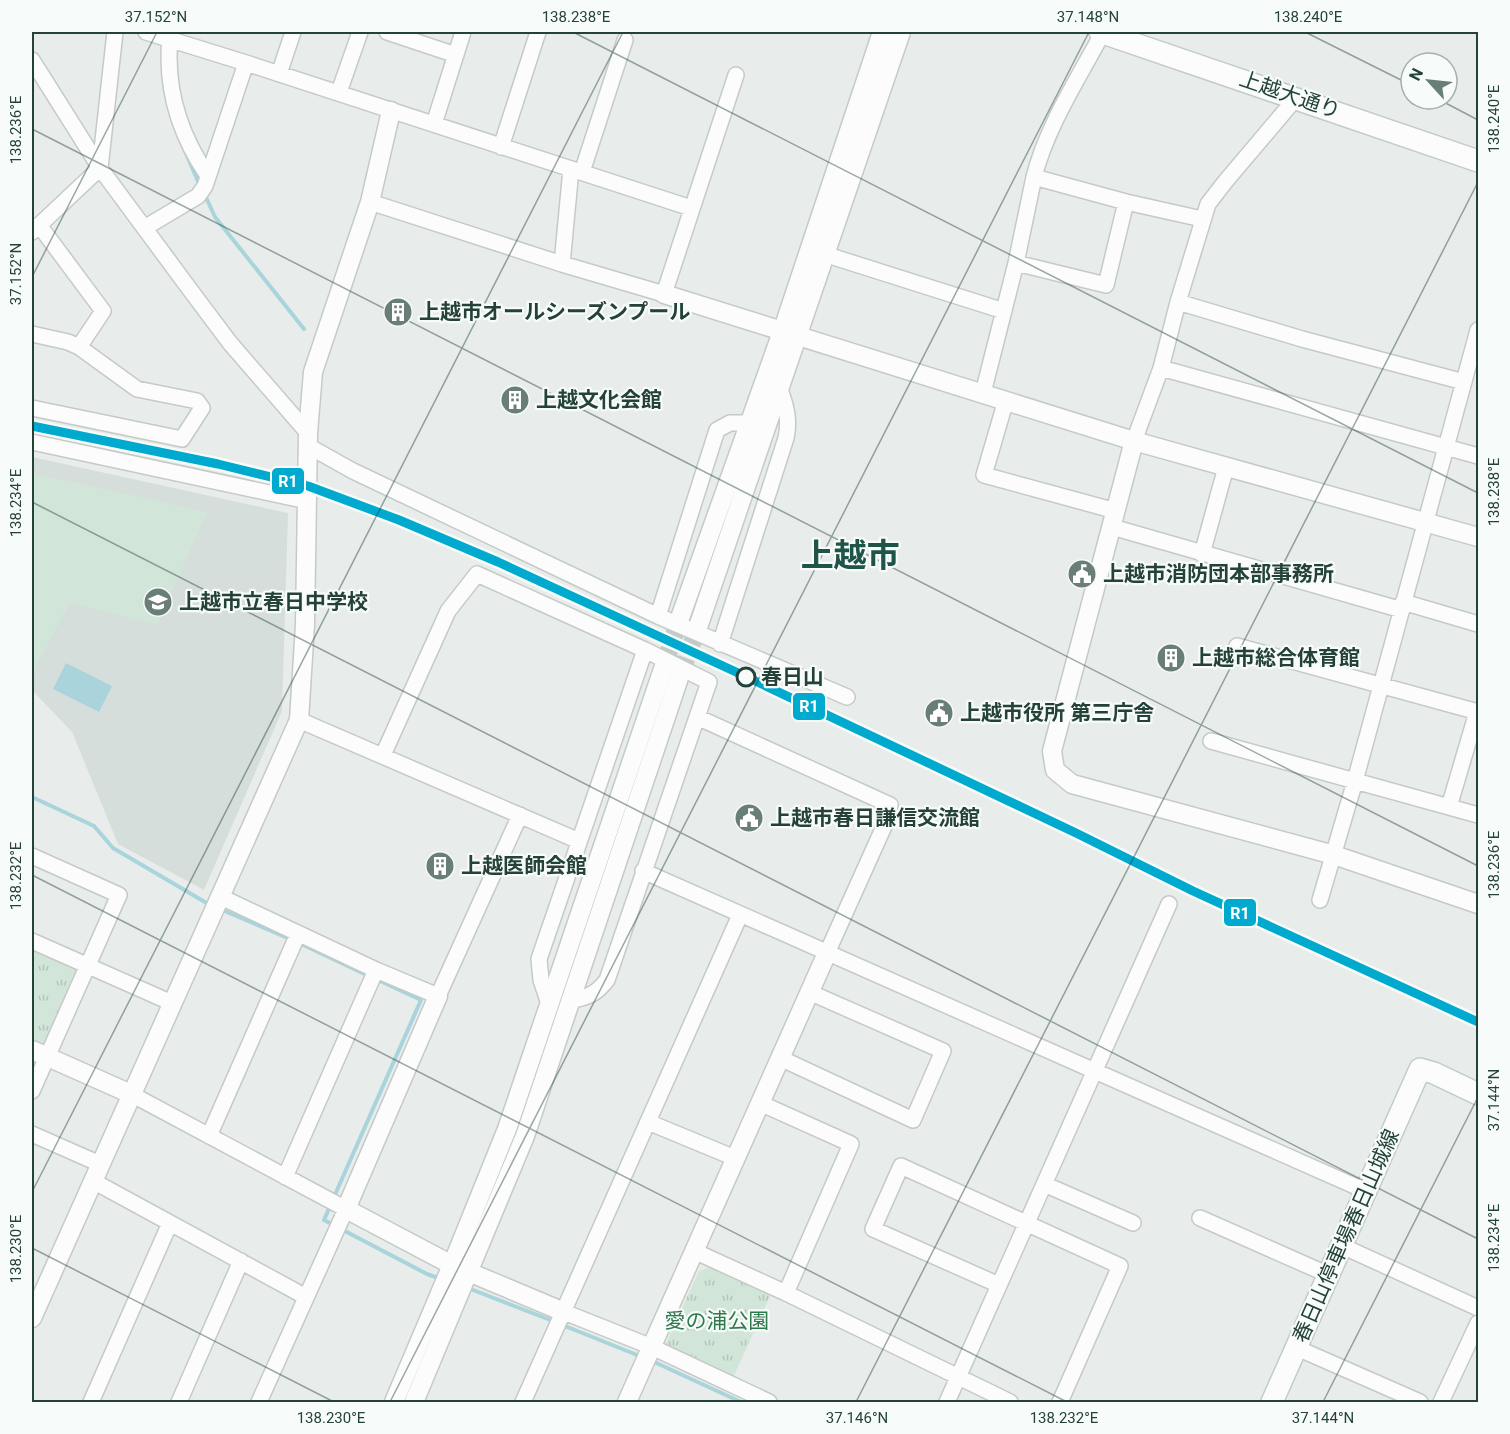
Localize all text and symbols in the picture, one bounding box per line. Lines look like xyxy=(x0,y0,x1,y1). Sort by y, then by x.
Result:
text: 37.152°N xyxy=(125,8,187,26)
text: 138.238°E xyxy=(542,8,611,26)
text: 37.148°N xyxy=(1057,8,1119,26)
text: 138.240°E xyxy=(1274,8,1343,26)
north arrow xyxy=(1399,51,1459,111)
text: N xyxy=(1405,65,1427,84)
street label: 上越大通り xyxy=(1236,67,1344,123)
text: 138.240°E xyxy=(1485,84,1503,153)
text: 138.236°E xyxy=(7,95,25,164)
text: 37.152°N xyxy=(7,243,25,305)
building icon: 上越市オールシーズンプール xyxy=(382,296,414,328)
place label: 上越市オールシーズンプール xyxy=(419,300,690,324)
building icon: 上越文化会館 xyxy=(499,384,531,416)
place label: 上越文化会館 xyxy=(536,388,662,412)
text: 138.238°E xyxy=(1485,457,1503,526)
line badge: R1 xyxy=(271,467,305,495)
text: 138.234°E xyxy=(7,468,25,537)
text: R1 xyxy=(278,472,298,491)
district label: 上越市 xyxy=(801,536,900,575)
public building icon: 上越市消防団本部事務所 xyxy=(1066,558,1098,590)
place label: 上越市消防団本部事務所 xyxy=(1103,562,1334,586)
school or university icon: 上越市立春日中学校 xyxy=(142,586,174,618)
place label: 上越市立春日中学校 xyxy=(179,590,368,614)
building icon: 上越市総合体育館 xyxy=(1155,642,1187,674)
place label: 上越市総合体育館 xyxy=(1192,646,1360,670)
place label: 春日山 xyxy=(761,665,824,689)
marker: 春日山 xyxy=(736,667,756,687)
line badge: R1 xyxy=(792,692,826,721)
text: R1 xyxy=(799,697,819,716)
public building icon: 上越市役所 第三庁舎 xyxy=(923,697,955,729)
place label: 上越市役所 第三庁舎 xyxy=(960,701,1154,725)
public building icon: 上越市春日謙信交流館 xyxy=(733,802,765,834)
place label: 上越市春日謙信交流館 xyxy=(770,806,980,830)
text: 138.236°E xyxy=(1485,830,1503,899)
text: 138.232°E xyxy=(7,841,25,910)
building icon: 上越医師会館 xyxy=(424,850,456,882)
place label: 上越医師会館 xyxy=(461,854,587,878)
line badge: R1 xyxy=(1223,898,1257,927)
text: R1 xyxy=(1230,904,1250,923)
text: 37.144°N xyxy=(1485,1069,1503,1131)
street label: 春日山停車場春日山城線 xyxy=(1288,1126,1404,1346)
text: 138.234°E xyxy=(1485,1203,1503,1272)
text: 138.230°E xyxy=(7,1214,25,1283)
park label: 愛の浦公園 xyxy=(665,1309,770,1333)
text: 138.230°E xyxy=(297,1409,366,1427)
text: 37.146°N xyxy=(826,1409,888,1427)
text: 138.232°E xyxy=(1030,1409,1099,1427)
text: 37.144°N xyxy=(1292,1409,1354,1427)

